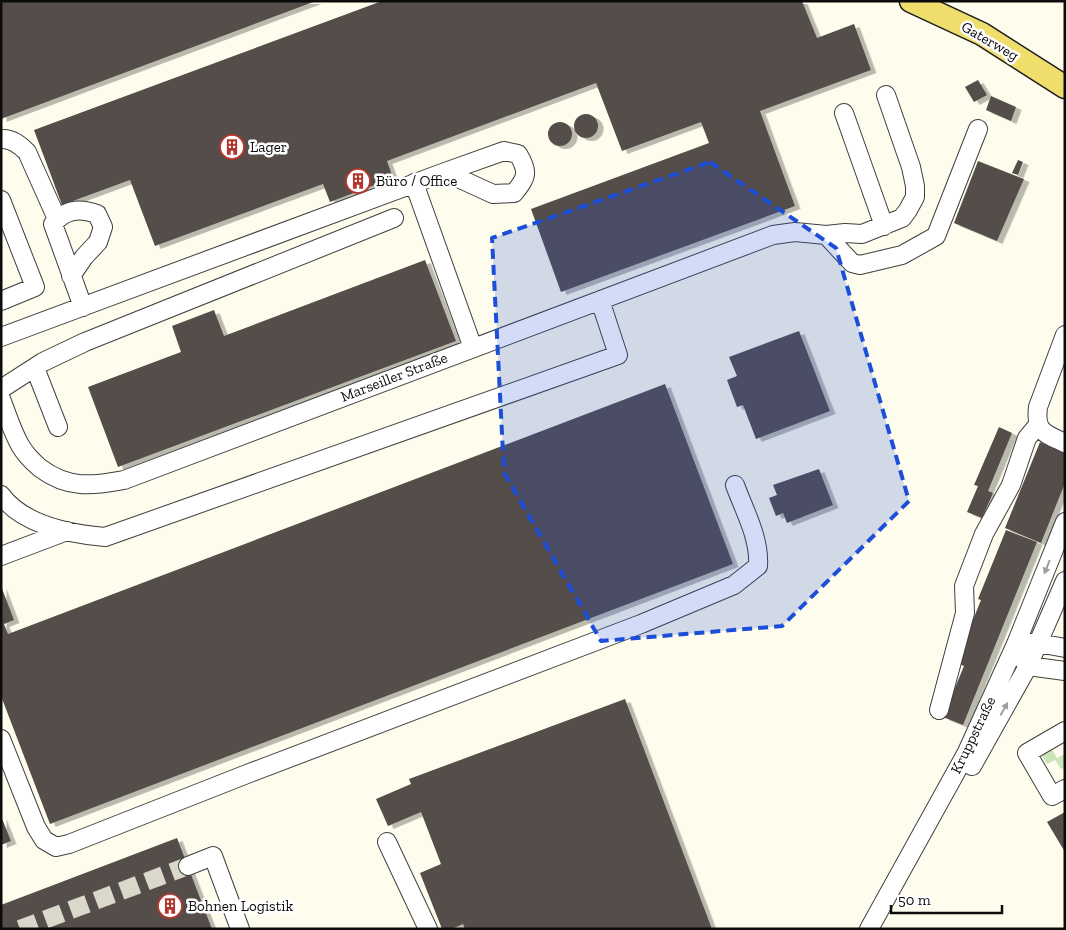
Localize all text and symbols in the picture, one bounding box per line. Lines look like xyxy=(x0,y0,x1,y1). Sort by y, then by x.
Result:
street label: Gaterweg xyxy=(958,17,1022,65)
building icon: Lager xyxy=(219,134,245,160)
place label: Lager xyxy=(250,138,287,156)
building icon: Büro / Office xyxy=(345,168,371,194)
place label: Büro / Office xyxy=(376,172,457,190)
street label: Marseiller Straße xyxy=(338,348,450,406)
one-way arrow xyxy=(1042,560,1050,574)
street label: Kruppstraße xyxy=(947,694,999,776)
one-way arrow xyxy=(999,702,1008,715)
scale bar xyxy=(891,882,1002,914)
text: 50 m xyxy=(898,891,931,909)
building icon: Bohnen Logistik xyxy=(157,893,183,919)
place label: Bohnen Logistik xyxy=(188,897,293,915)

